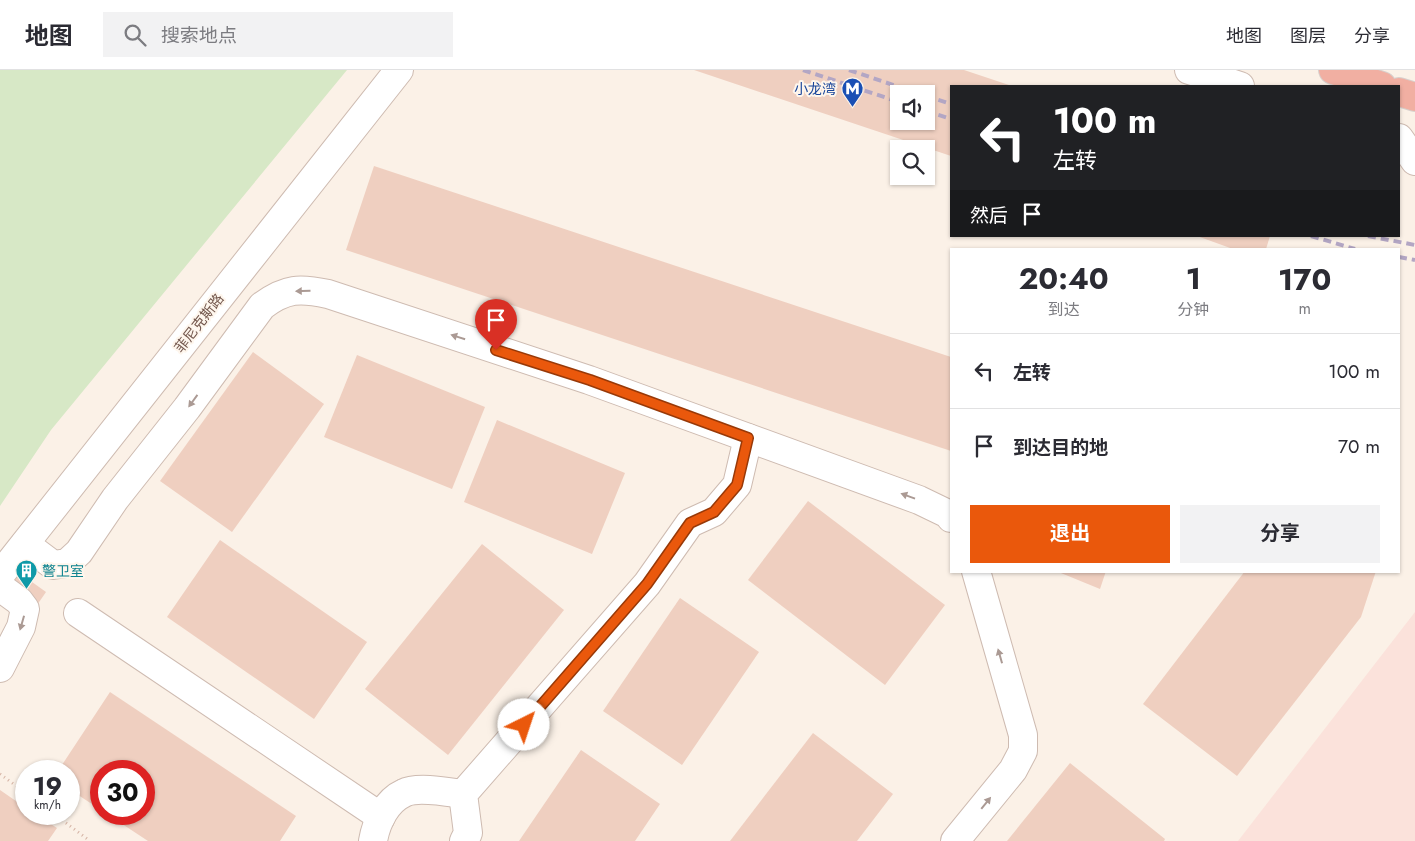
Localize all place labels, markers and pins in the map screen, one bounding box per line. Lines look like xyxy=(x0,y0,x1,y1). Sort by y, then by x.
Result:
metro station icon: 小龙湾 xyxy=(840,77,864,108)
place label: 小龙湾 xyxy=(794,79,836,99)
pin xyxy=(475,299,517,350)
building icon: 警卫室 xyxy=(14,559,38,590)
place label: 警卫室 xyxy=(42,561,84,581)

